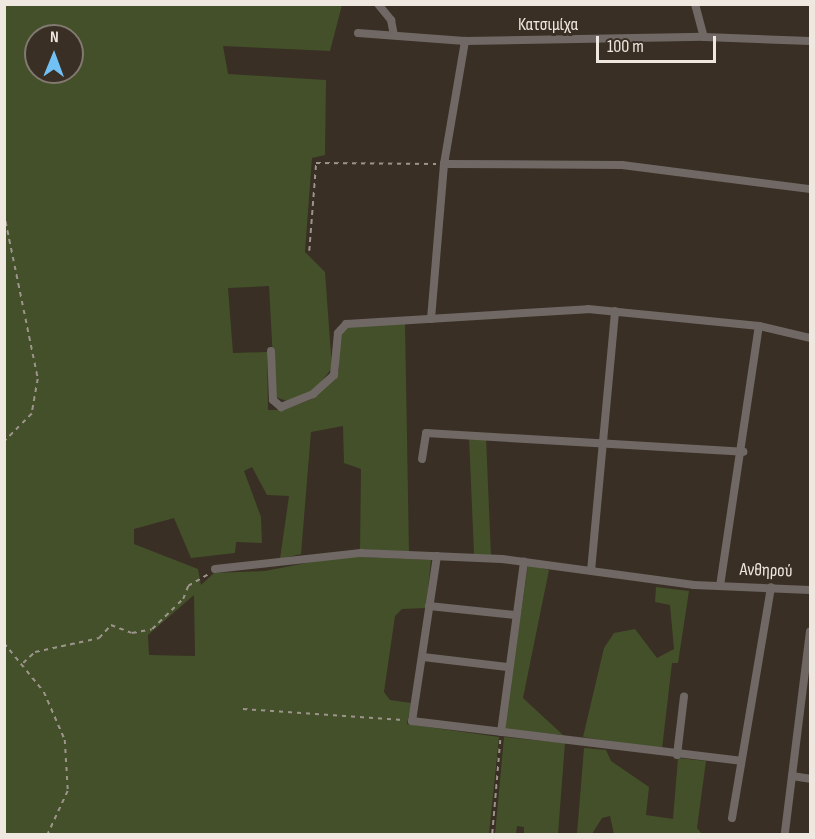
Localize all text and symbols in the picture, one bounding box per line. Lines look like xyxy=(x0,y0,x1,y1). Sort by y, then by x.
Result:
street label: Κατσιμίχα xyxy=(518,14,578,36)
north arrow xyxy=(24,24,84,84)
scale bar xyxy=(599,24,719,62)
text: N xyxy=(50,28,59,47)
text: 100 m xyxy=(607,36,644,57)
street label: Ανθηρού xyxy=(739,559,793,583)

